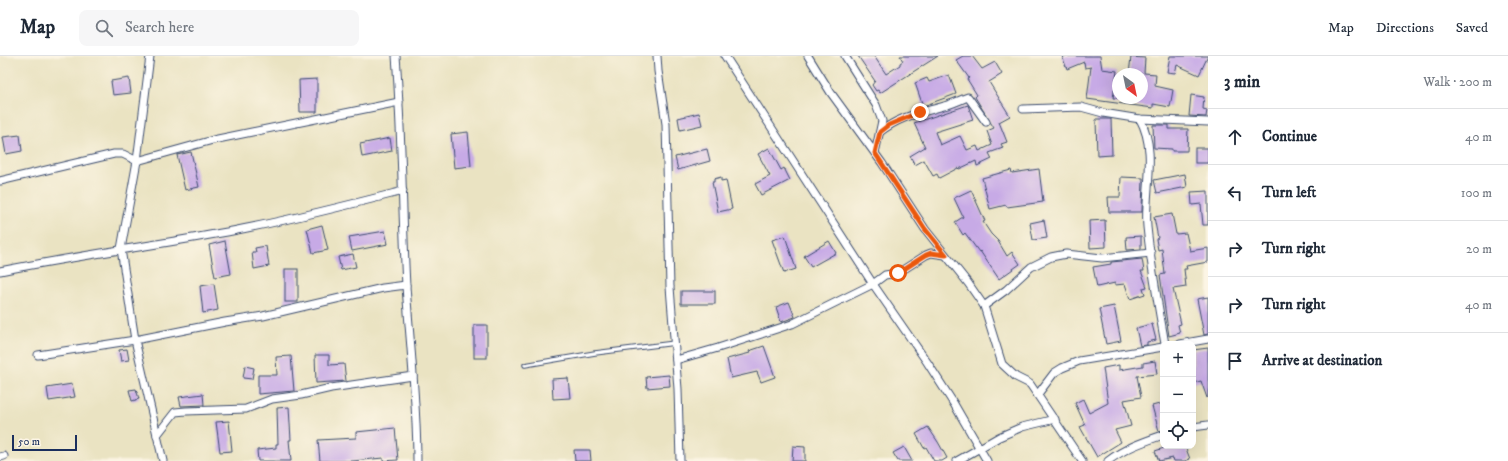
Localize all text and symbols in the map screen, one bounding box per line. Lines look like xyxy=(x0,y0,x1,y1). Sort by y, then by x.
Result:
search box xyxy=(79,10,359,46)
text: Map xyxy=(20,16,55,39)
icon: search xyxy=(93,17,115,39)
text: Search here xyxy=(125,18,194,37)
text: Map xyxy=(1328,19,1354,37)
text: Directions xyxy=(1376,19,1434,37)
text: Saved xyxy=(1456,19,1488,37)
north arrow xyxy=(1112,68,1148,104)
text: 3 min xyxy=(1224,71,1260,93)
text: Walk · 200 m xyxy=(1423,74,1492,90)
route end xyxy=(911,103,929,121)
icon: ahead xyxy=(1224,126,1246,148)
text: Continue xyxy=(1262,127,1317,146)
text: 40 m xyxy=(1465,129,1492,145)
icon: left xyxy=(1224,182,1246,204)
text: Turn left xyxy=(1262,183,1316,202)
text: 100 m xyxy=(1461,185,1492,201)
icon: right xyxy=(1224,238,1246,260)
text: Turn right xyxy=(1262,239,1325,258)
text: 20 m xyxy=(1466,241,1492,257)
route start xyxy=(889,264,907,282)
icon: right xyxy=(1224,294,1246,316)
text: Turn right xyxy=(1262,295,1325,314)
text: 40 m xyxy=(1465,297,1492,313)
map controls xyxy=(1160,341,1196,449)
button: + xyxy=(1160,341,1196,377)
icon: arrive xyxy=(1224,350,1246,372)
text: Arrive at destination xyxy=(1262,351,1382,370)
button: − xyxy=(1160,377,1196,413)
button: locate xyxy=(1160,413,1196,449)
scale bar xyxy=(12,433,77,452)
text: 50 m xyxy=(18,435,40,449)

